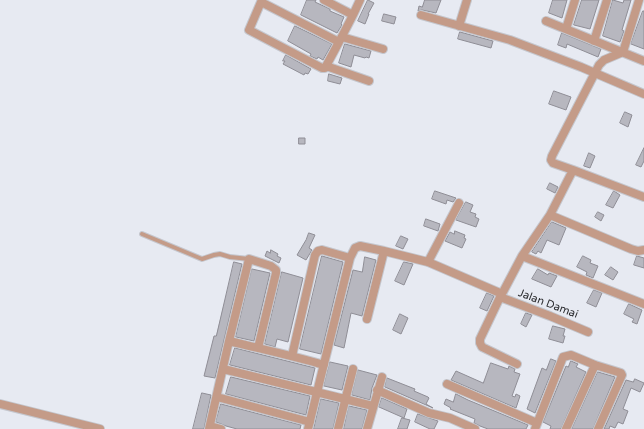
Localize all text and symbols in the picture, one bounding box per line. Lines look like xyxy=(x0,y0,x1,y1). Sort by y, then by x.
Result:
street label: Jalan Damai xyxy=(516,287,580,321)

